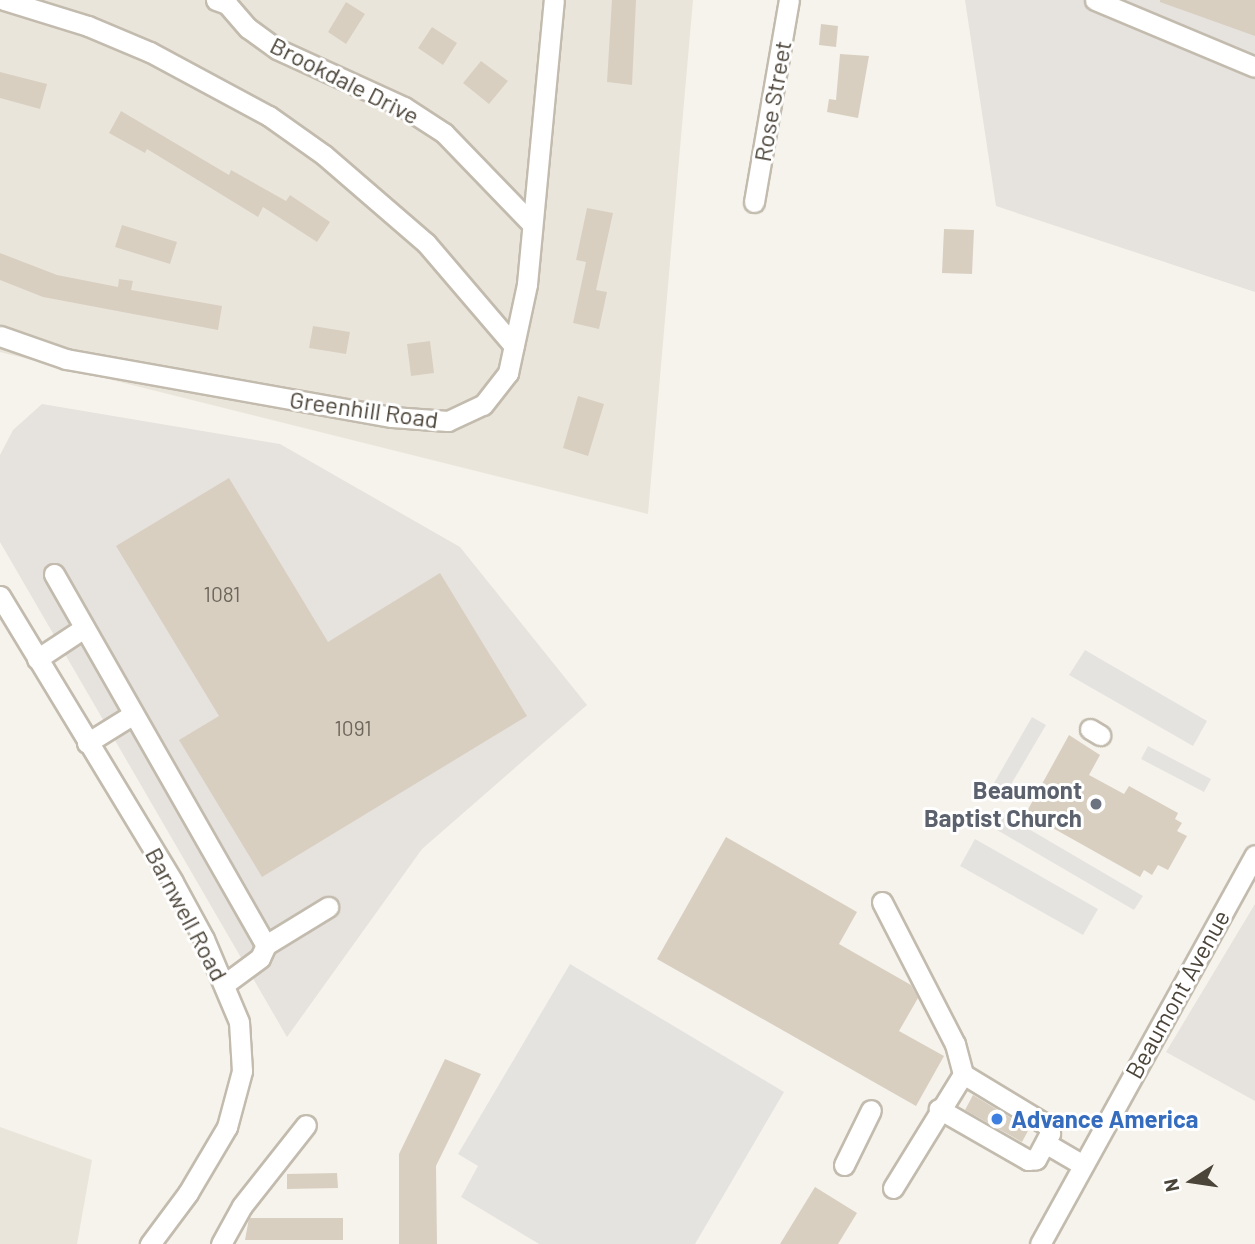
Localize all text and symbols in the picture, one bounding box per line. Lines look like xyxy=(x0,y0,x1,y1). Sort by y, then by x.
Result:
street label: Brookdale Drive xyxy=(266,30,424,130)
street label: Rose Street xyxy=(747,38,797,164)
street label: Greenhill Road xyxy=(288,384,440,434)
house number: 1081 xyxy=(204,581,240,607)
house number: 1091 xyxy=(334,715,372,741)
place label: Beaumont Baptist Church xyxy=(924,776,1082,832)
marker: Beaumont Baptist Church xyxy=(1088,796,1104,812)
street label: Barnwell Road xyxy=(140,842,234,986)
street label: Beaumont Avenue xyxy=(1119,905,1235,1083)
place label: Advance America xyxy=(1011,1105,1199,1133)
marker: Advance America xyxy=(989,1111,1005,1127)
north arrow xyxy=(1157,1146,1227,1216)
text: N xyxy=(1158,1177,1184,1194)

